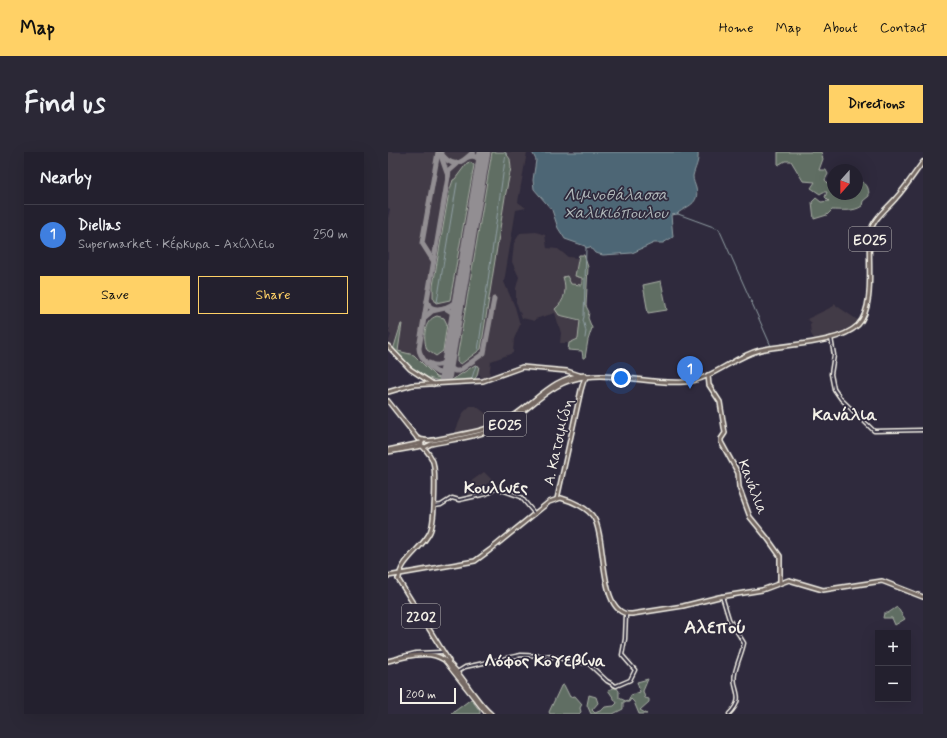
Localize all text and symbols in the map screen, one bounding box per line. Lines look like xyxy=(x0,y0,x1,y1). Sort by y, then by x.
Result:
text: Map xyxy=(20,16,55,41)
text: Home xyxy=(719,19,753,37)
text: Map xyxy=(775,19,801,37)
text: About xyxy=(823,19,858,37)
text: Contact xyxy=(880,19,927,37)
button: Directions xyxy=(829,85,923,123)
text: Find us xyxy=(24,86,105,123)
north arrow xyxy=(827,164,863,200)
text: Nearby xyxy=(40,167,92,189)
water label: Λιμνοθάλασσα Χαλικιόπουλου xyxy=(564,185,669,224)
text: Diellas xyxy=(78,216,121,236)
text: 1 xyxy=(50,226,56,243)
text: 250 m xyxy=(313,226,348,243)
road number: ΕΟ25 xyxy=(849,227,891,251)
text: Supermarket · Κέρκυρα - Αχίλλειο xyxy=(78,236,275,253)
button: Save xyxy=(40,276,190,314)
button: Share xyxy=(198,276,348,314)
pin: 1 xyxy=(677,356,703,389)
your location xyxy=(611,368,631,388)
street label: Α. Κατσιμίδη xyxy=(539,397,579,488)
district label: Κανάλια xyxy=(813,404,878,426)
road number: ΕΟ25 xyxy=(484,412,526,436)
street label: Κανάλια xyxy=(732,457,772,518)
district label: Κουλίνες xyxy=(464,477,528,499)
road number: 2202 xyxy=(402,604,440,628)
district label: Αλεπού xyxy=(684,615,746,640)
map controls xyxy=(875,630,911,702)
button: + xyxy=(875,630,911,666)
district label: Λόφος Κογεβίνα xyxy=(484,650,606,672)
button: − xyxy=(875,666,911,702)
scale bar xyxy=(400,686,456,705)
text: 200 m xyxy=(406,688,436,702)

